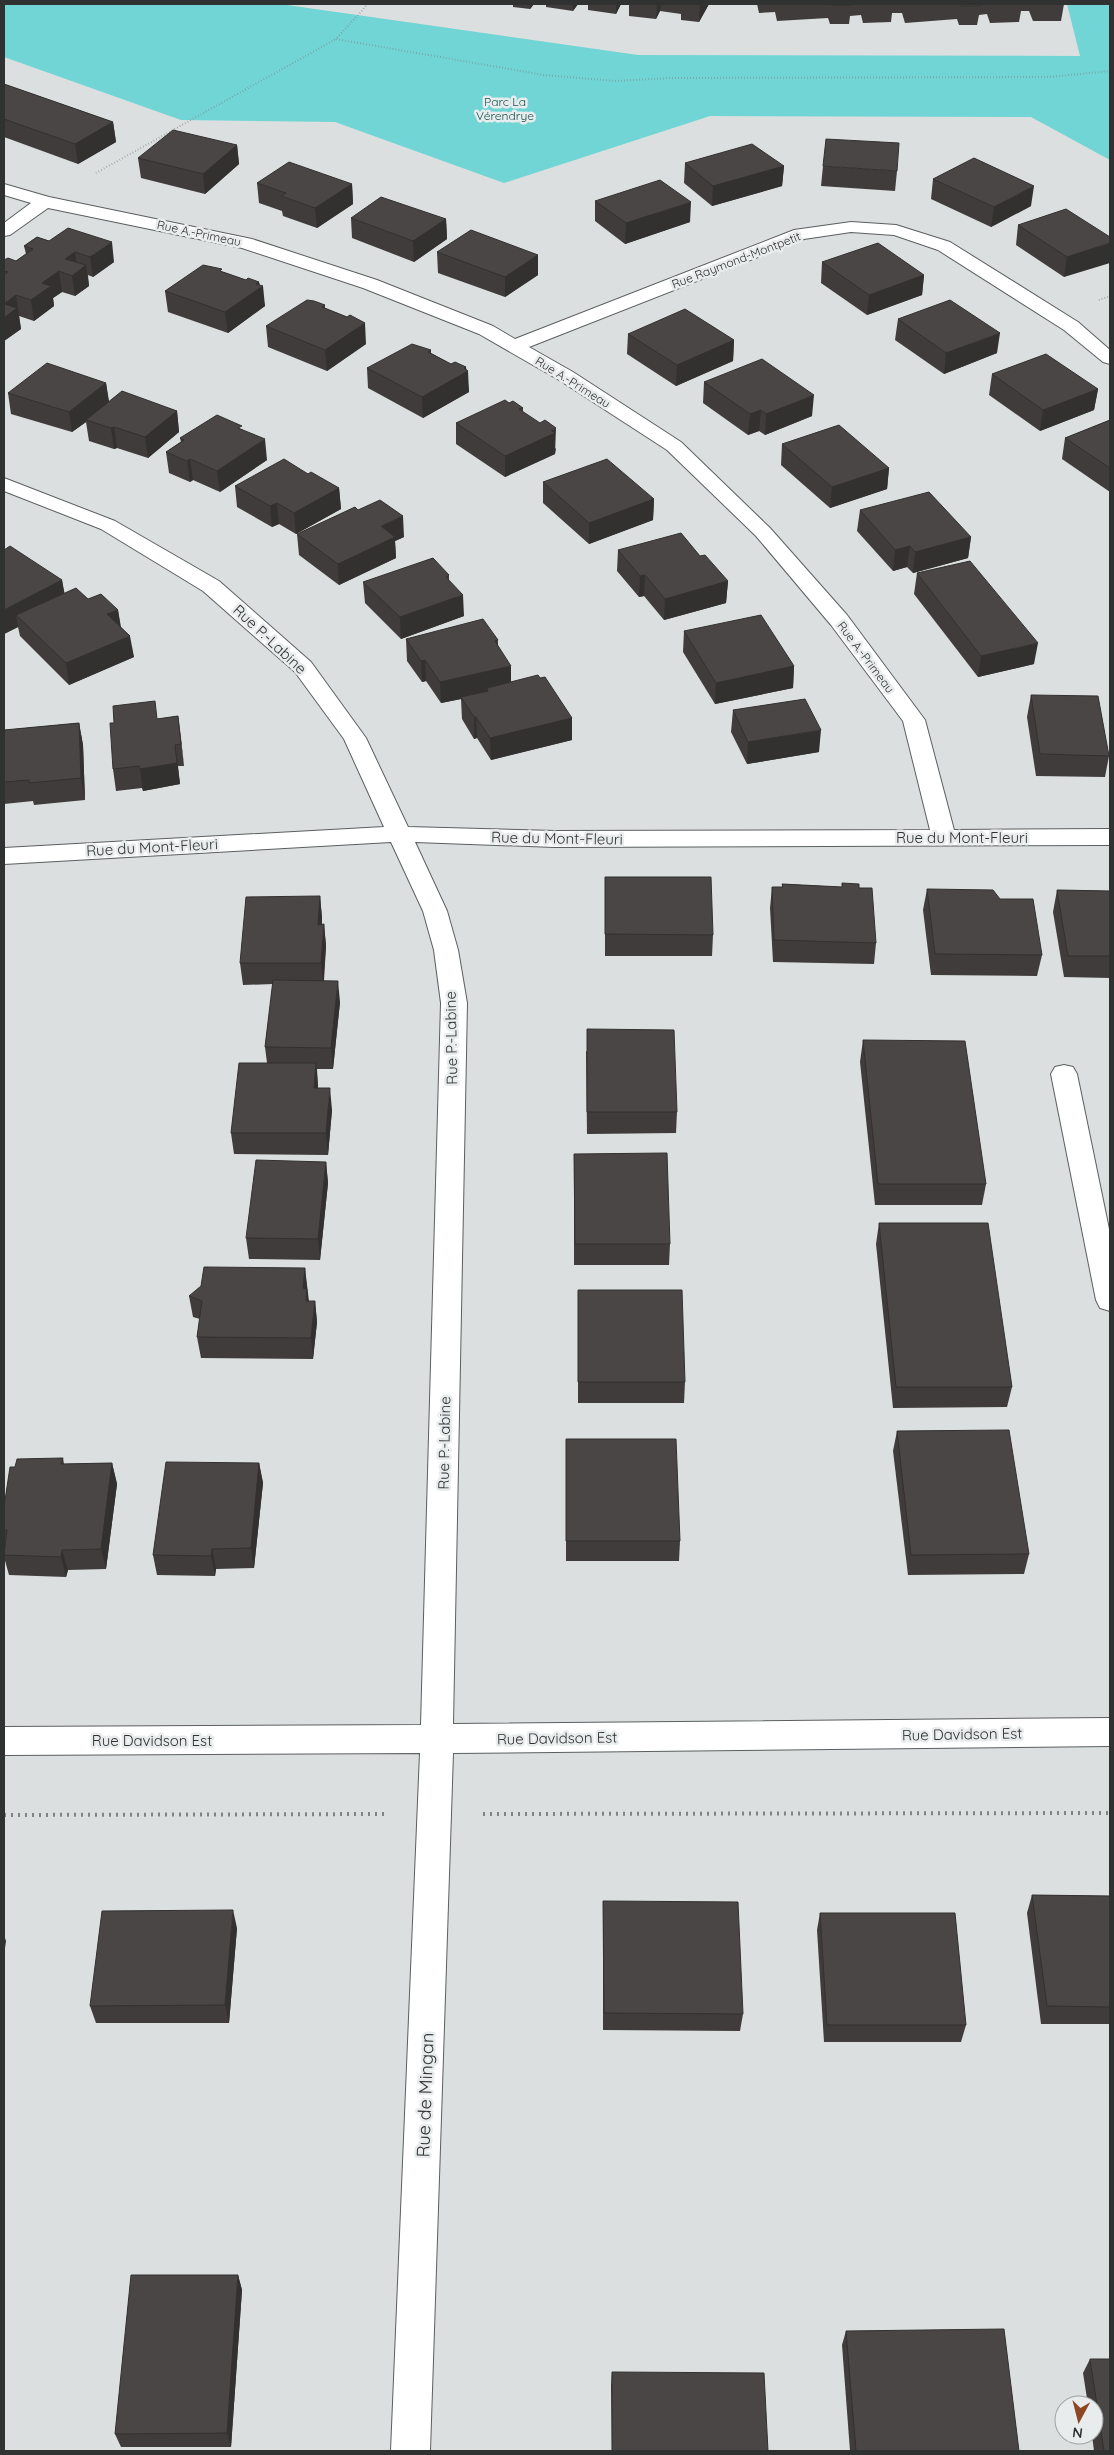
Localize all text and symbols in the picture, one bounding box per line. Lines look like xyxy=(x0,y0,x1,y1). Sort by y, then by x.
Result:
park label: Parc La Vérendrye xyxy=(476,94,534,123)
street label: Rue A.-Primeau xyxy=(156,217,242,249)
street label: Rue Raymond-Montpetit xyxy=(669,228,803,292)
street label: Rue A.-Primeau xyxy=(533,353,613,411)
street label: Rue P.-Labine xyxy=(229,600,311,678)
street label: Rue A.-Primeau xyxy=(834,618,898,696)
street label: Rue du Mont-Fleuri xyxy=(491,827,623,849)
street label: Rue du Mont-Fleuri xyxy=(896,828,1028,847)
street label: Rue du Mont-Fleuri xyxy=(86,834,218,860)
street label: Rue P.-Labine xyxy=(441,991,461,1085)
street label: Rue P.-Labine xyxy=(434,1396,454,1490)
street label: Rue Davidson Est xyxy=(902,1723,1022,1745)
street label: Rue Davidson Est xyxy=(497,1727,617,1749)
street label: Rue Davidson Est xyxy=(92,1731,212,1750)
street label: Rue de Mingan xyxy=(411,2032,439,2158)
north arrow xyxy=(1054,2395,1104,2445)
text: N xyxy=(1071,2423,1084,2442)

